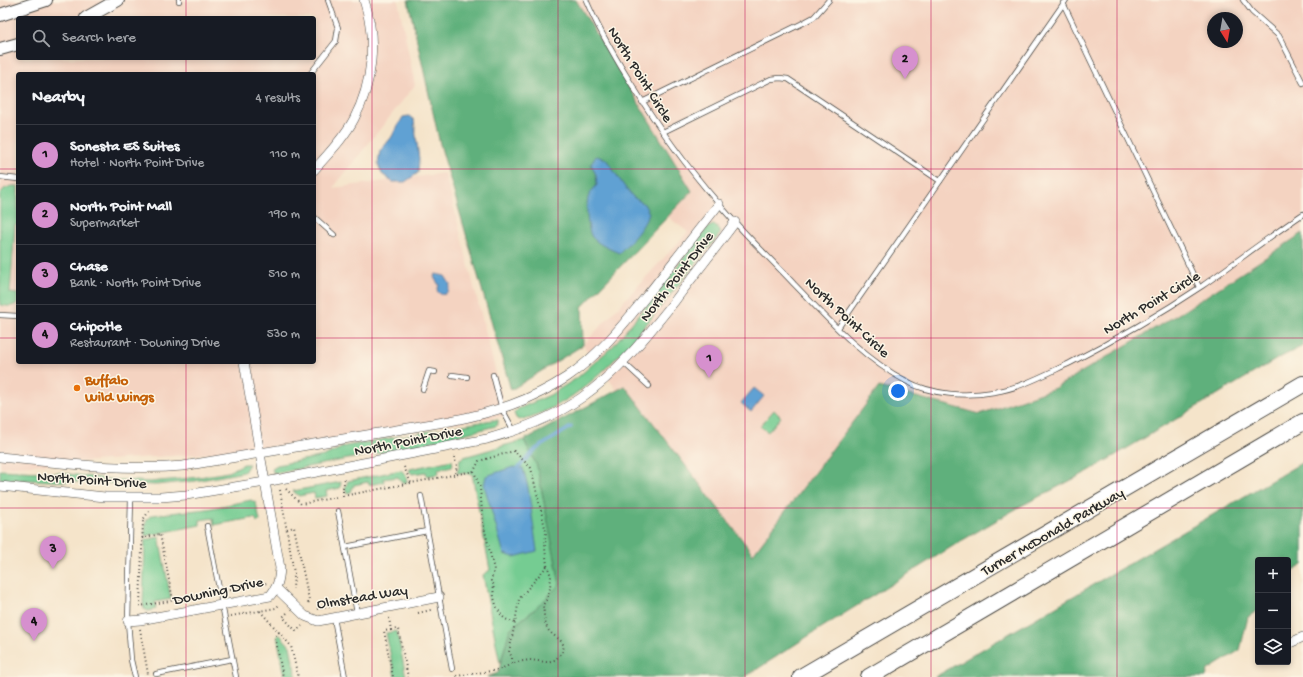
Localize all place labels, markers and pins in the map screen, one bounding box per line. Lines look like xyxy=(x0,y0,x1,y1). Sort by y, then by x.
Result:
pin: 2 xyxy=(892,46,918,79)
pin: 1 xyxy=(696,345,722,378)
place label: Buffalo Wild Wings xyxy=(84,372,155,407)
marker: Buffalo Wild Wings xyxy=(72,383,82,393)
pin: 3 xyxy=(40,536,66,569)
pin: 4 xyxy=(21,608,47,641)

